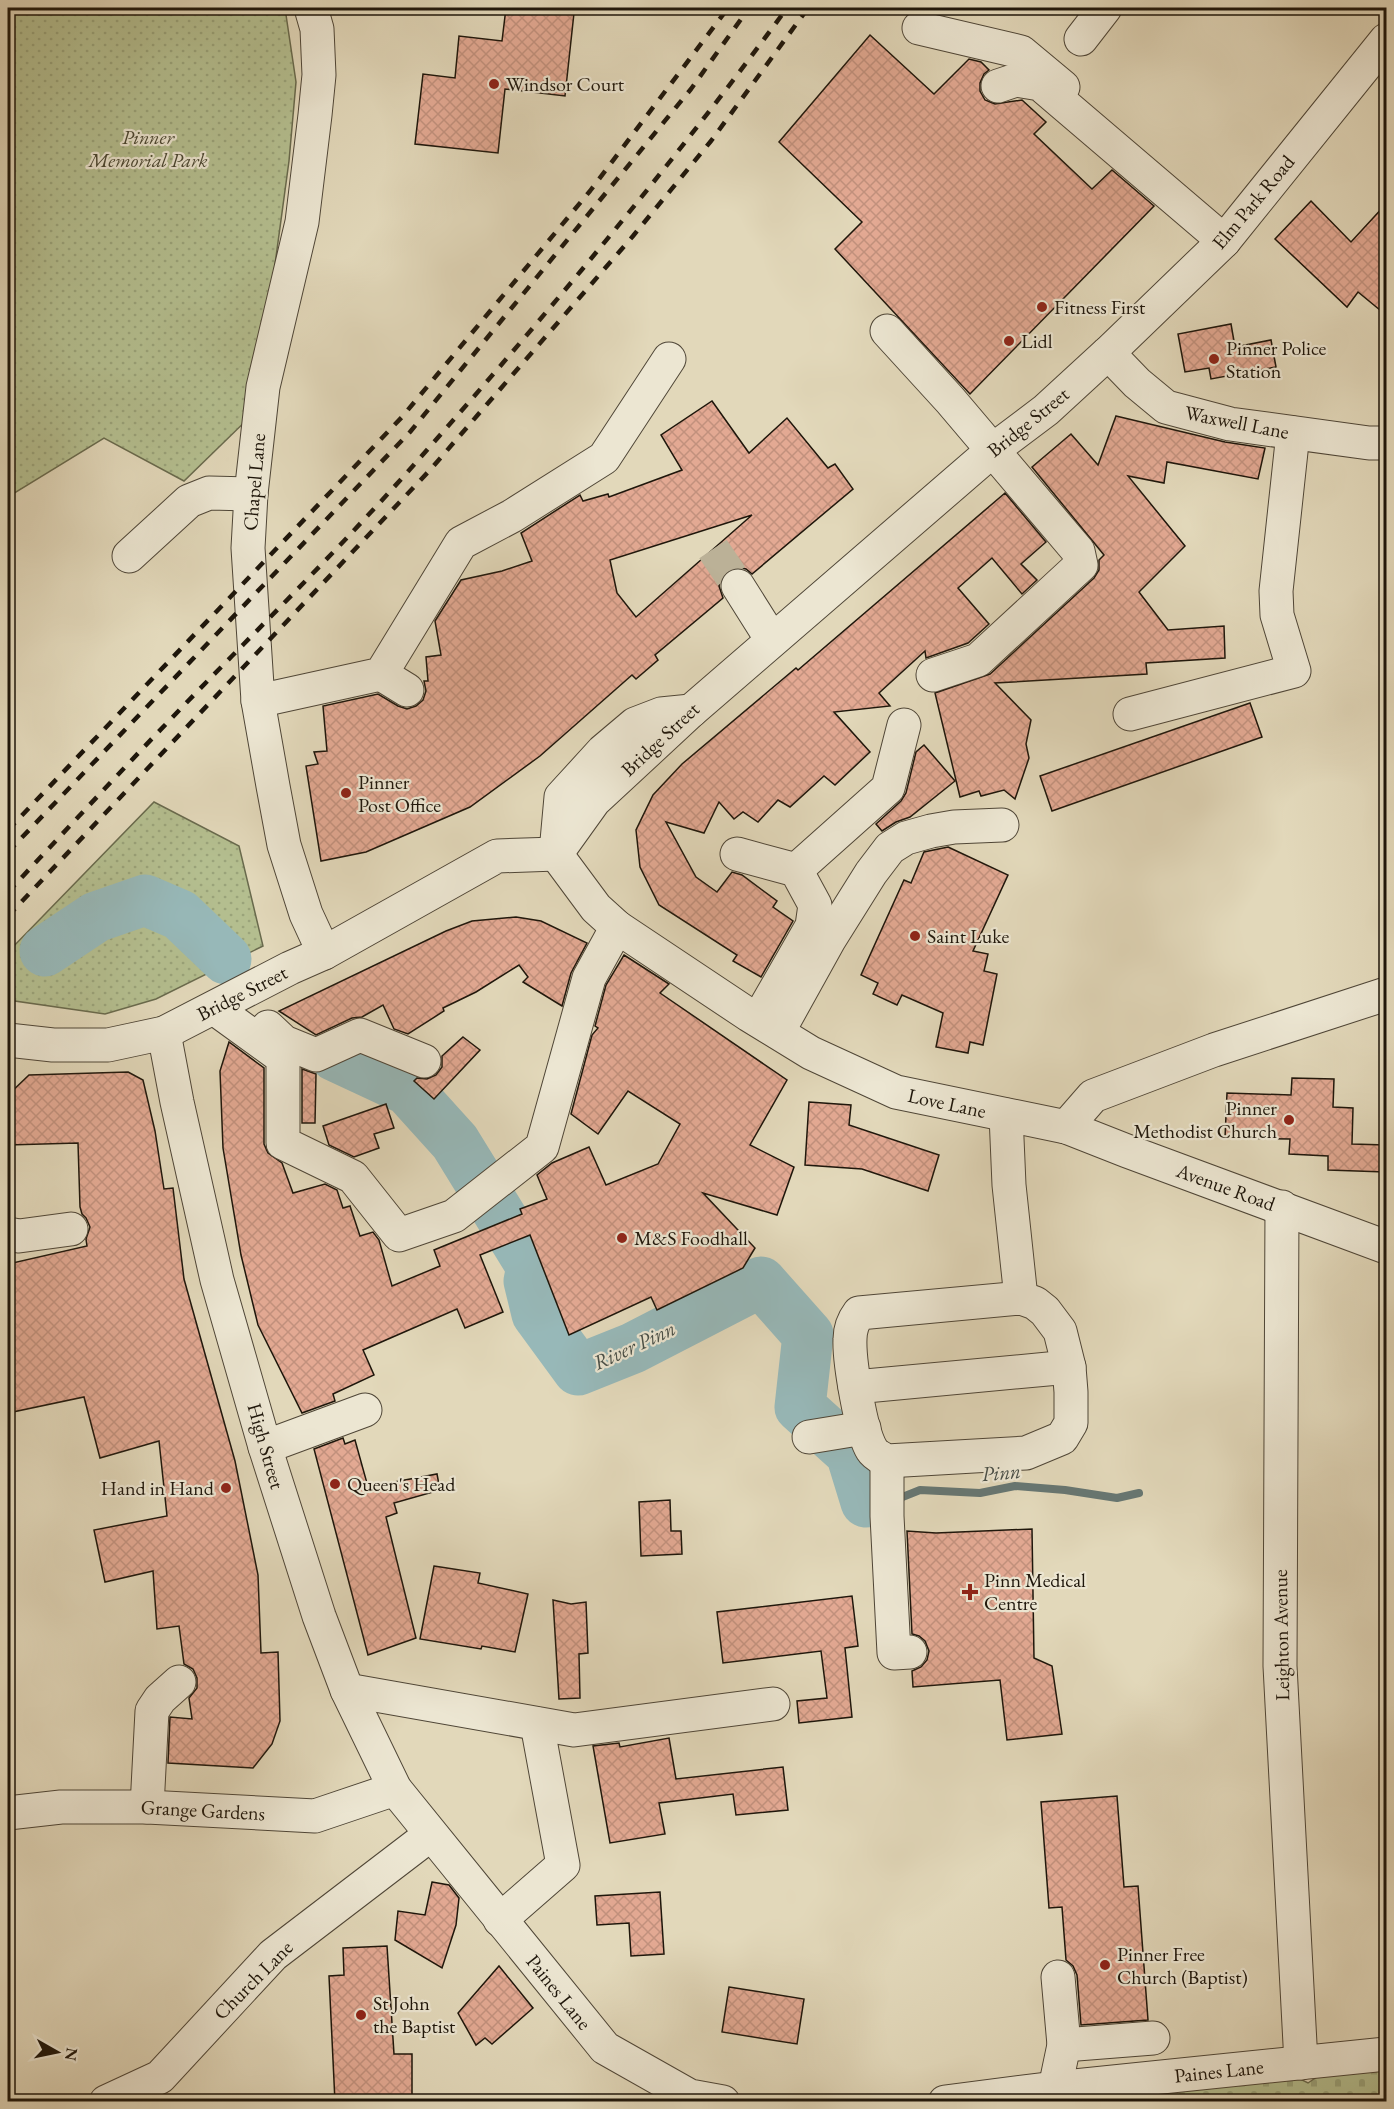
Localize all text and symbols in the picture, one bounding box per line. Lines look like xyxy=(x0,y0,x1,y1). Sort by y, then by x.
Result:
place label: Windsor Court xyxy=(506,71,625,97)
marker: Windsor Court xyxy=(487,77,501,91)
park label: Pinner Memorial Park xyxy=(87,124,208,173)
street label: Elm Park Road xyxy=(1206,149,1301,255)
place label: Fitness First xyxy=(1054,294,1146,320)
marker: Fitness First xyxy=(1035,300,1049,314)
place label: Lidl xyxy=(1021,328,1053,354)
marker: Lidl xyxy=(1002,334,1016,348)
place label: Pinner Police Station xyxy=(1226,335,1327,384)
marker: Pinner Police Station xyxy=(1207,352,1221,366)
street label: Bridge Street xyxy=(982,381,1075,463)
street label: Waxwell Lane xyxy=(1183,399,1291,445)
street label: Chapel Lane xyxy=(237,432,271,532)
street label: Bridge Street xyxy=(615,696,705,782)
place label: Pinner Post Office xyxy=(358,769,441,818)
marker: Pinner Post Office xyxy=(339,786,353,800)
place label: Saint Luke xyxy=(927,923,1010,949)
marker: Saint Luke xyxy=(908,929,922,943)
street label: Bridge Street xyxy=(192,959,292,1027)
street label: Love Lane xyxy=(905,1082,989,1124)
place label: Pinner Methodist Church xyxy=(1133,1095,1277,1144)
marker: Pinner Methodist Church xyxy=(1282,1113,1296,1127)
street label: Avenue Road xyxy=(1172,1157,1280,1217)
place label: M&S Foodhall xyxy=(634,1225,748,1251)
marker: M&S Foodhall xyxy=(615,1231,629,1245)
water label: River Pinn xyxy=(588,1314,680,1376)
street label: High Street xyxy=(241,1400,291,1493)
water label: Pinn xyxy=(980,1457,1022,1487)
place label: Queen's Head xyxy=(347,1471,456,1497)
place label: Hand in Hand xyxy=(101,1475,215,1501)
marker: Queen's Head xyxy=(328,1477,342,1491)
marker: Hand in Hand xyxy=(219,1481,233,1495)
place label: Pinn Medical Centre xyxy=(984,1567,1086,1616)
street label: Leighton Avenue xyxy=(1267,1569,1295,1701)
marker: Pinn Medical Centre xyxy=(961,1583,979,1601)
street label: Grange Gardens xyxy=(140,1794,266,1826)
street label: Church Lane xyxy=(208,1935,298,2025)
place label: Pinner Free Church (Baptist) xyxy=(1117,1941,1248,1990)
street label: Paines Lane xyxy=(521,1949,597,2035)
marker: Pinner Free Church (Baptist) xyxy=(1098,1958,1112,1972)
place label: St John the Baptist xyxy=(373,1990,456,2039)
marker: St John the Baptist xyxy=(354,2008,368,2022)
north arrow xyxy=(27,2022,87,2082)
text: N xyxy=(60,2046,83,2062)
street label: Paines Lane xyxy=(1173,2053,1265,2089)

